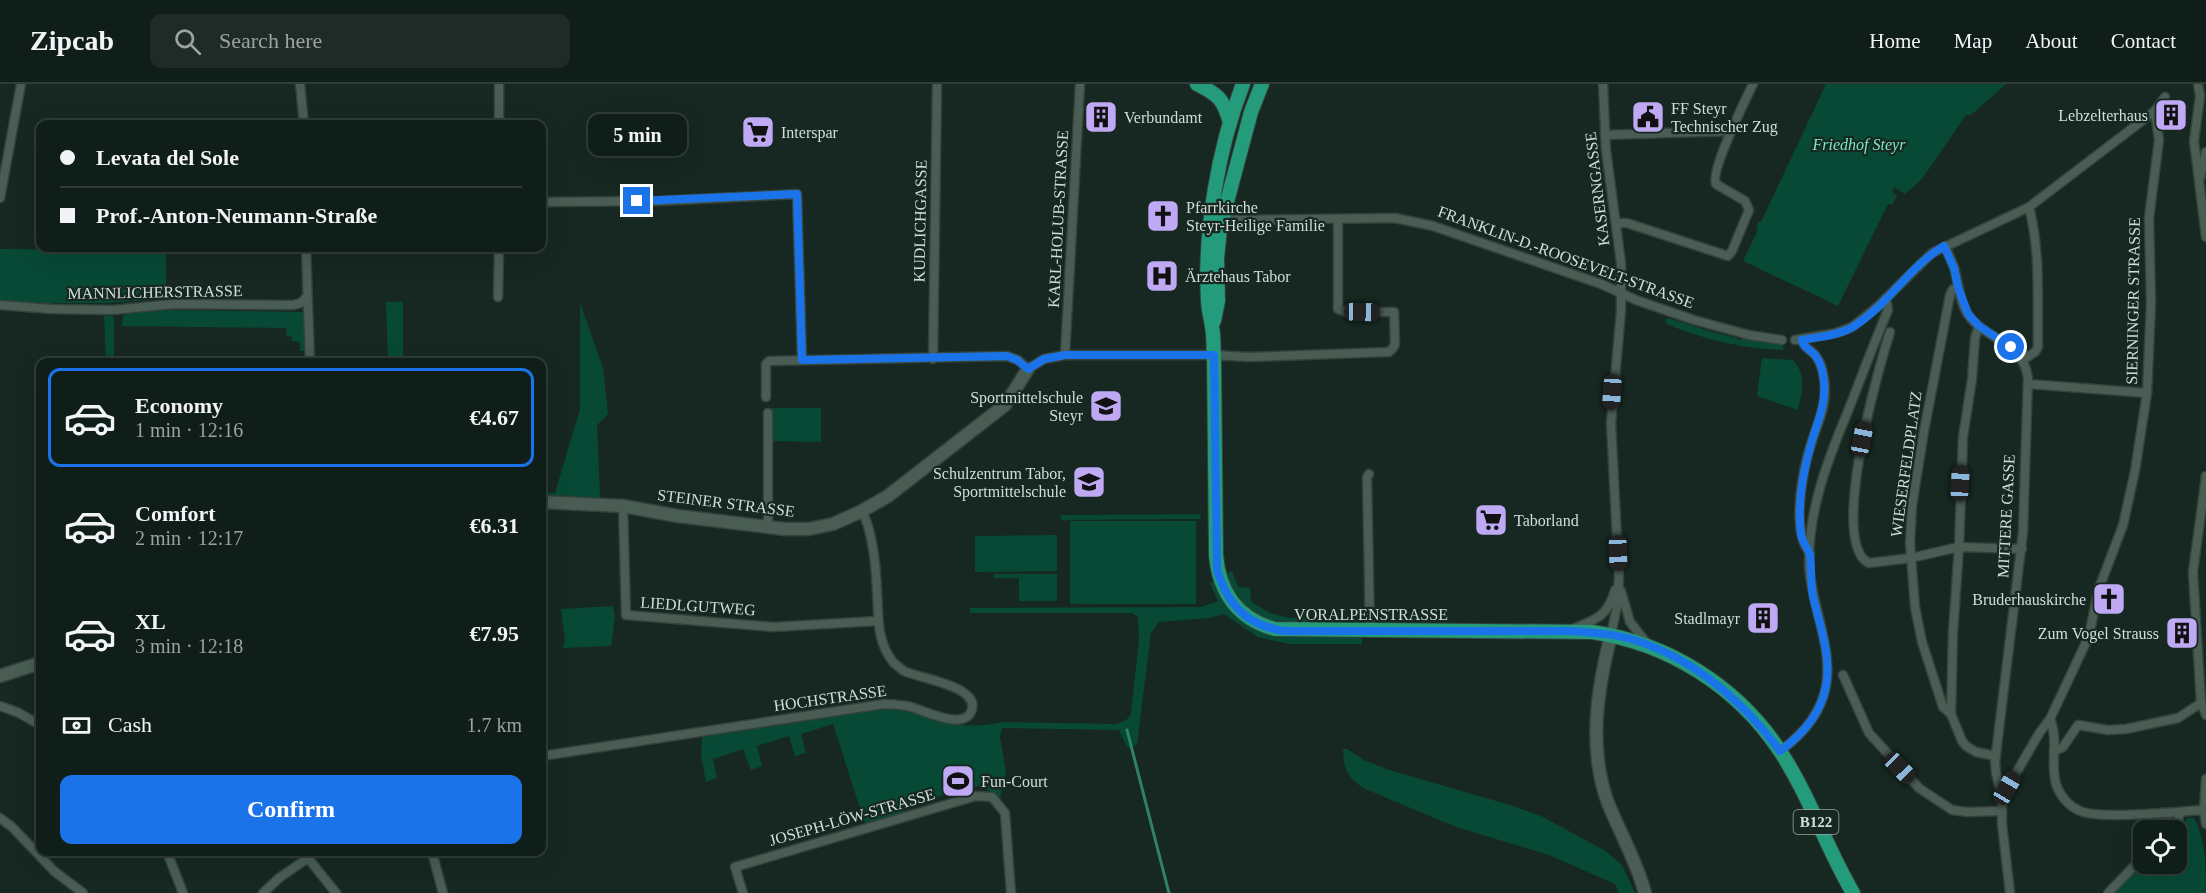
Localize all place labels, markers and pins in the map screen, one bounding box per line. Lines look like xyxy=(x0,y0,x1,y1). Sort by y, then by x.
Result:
building icon: Lebzelterhaus xyxy=(2153,97,2189,133)
building icon: Verbundamt xyxy=(1083,99,1119,135)
public building icon: FF Steyr Technischer Zug xyxy=(1630,99,1666,135)
place label: FF Steyr Technischer Zug xyxy=(1671,100,1778,136)
place label: Lebzelterhaus xyxy=(2058,107,2148,124)
place label: Verbundamt xyxy=(1124,109,1203,126)
supermarket icon: Interspar xyxy=(740,114,776,150)
place label: Interspar xyxy=(781,124,839,142)
church icon: Pfarrkirche Steyr-Heilige Familie xyxy=(1145,198,1181,234)
place label: Pfarrkirche Steyr-Heilige Familie xyxy=(1186,199,1325,235)
hospital icon: Ärztehaus Tabor xyxy=(1144,258,1180,294)
place label: Ärztehaus Tabor xyxy=(1185,268,1291,285)
school or university icon: Sportmittelschule Steyr xyxy=(1088,388,1124,424)
place label: Sportmittelschule Steyr xyxy=(970,389,1084,425)
school or university icon: Schulzentrum Tabor, Sportmittelschule xyxy=(1071,464,1107,500)
place label: Schulzentrum Tabor, Sportmittelschule xyxy=(933,465,1066,501)
supermarket icon: Taborland xyxy=(1473,502,1509,538)
place label: Taborland xyxy=(1514,512,1579,529)
church icon: Bruderhauskirche xyxy=(2091,581,2127,617)
place label: Bruderhauskirche xyxy=(1972,591,2086,608)
building icon: Stadlmayr xyxy=(1745,600,1781,636)
place label: Stadlmayr xyxy=(1674,610,1741,628)
building icon: Zum Vogel Strauss xyxy=(2164,615,2200,651)
place label: Zum Vogel Strauss xyxy=(2038,625,2159,643)
sports icon: Fun-Court xyxy=(940,763,976,799)
place label: Fun-Court xyxy=(981,773,1048,790)

